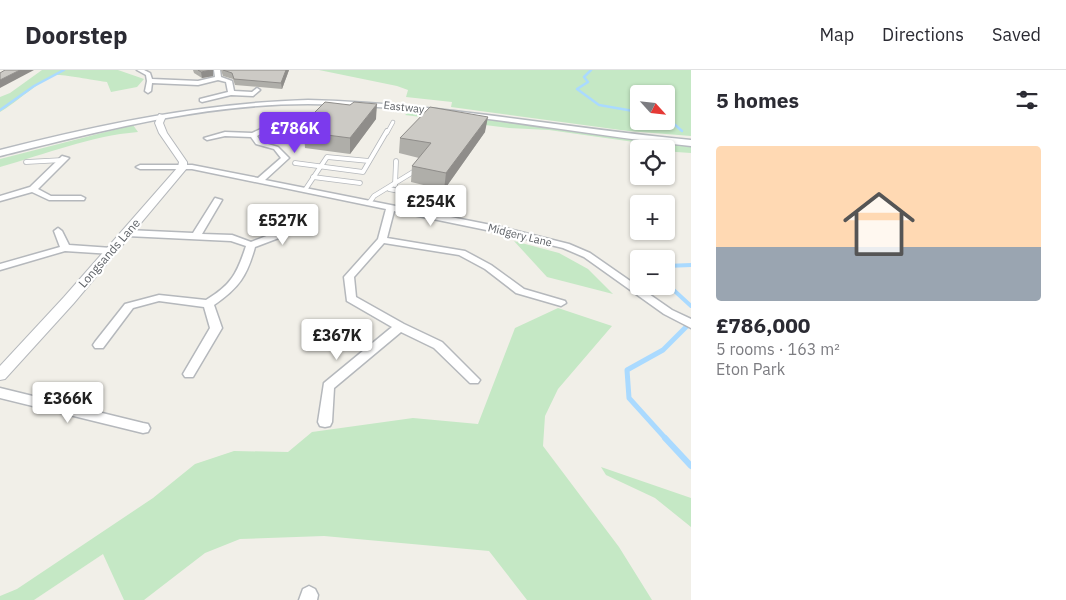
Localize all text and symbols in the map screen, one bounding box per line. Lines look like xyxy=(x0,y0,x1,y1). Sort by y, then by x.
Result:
text: Doorstep xyxy=(25,19,128,51)
text: Map xyxy=(819,23,854,46)
text: Directions xyxy=(882,23,964,46)
text: Saved xyxy=(992,23,1041,46)
north arrow xyxy=(630,85,675,130)
map controls xyxy=(630,85,675,295)
text: 5 homes xyxy=(716,86,799,114)
icon: filters xyxy=(1013,86,1041,114)
street label: Eastway xyxy=(383,98,426,116)
pin: £786K xyxy=(260,112,330,154)
text: £786K xyxy=(270,118,320,138)
button: locate xyxy=(630,140,675,185)
icon: home xyxy=(834,179,924,269)
pin: £254K xyxy=(396,184,466,227)
text: £254K xyxy=(406,191,456,211)
button: + xyxy=(630,195,675,240)
pin: £527K xyxy=(248,204,318,246)
text: £527K xyxy=(258,210,308,230)
street label: Longsands Lane xyxy=(75,215,143,290)
street label: Midgery Lane xyxy=(486,220,554,250)
button: − xyxy=(630,250,675,295)
text: £786,000 xyxy=(716,311,810,339)
pin: £367K xyxy=(302,318,372,361)
text: £367K xyxy=(312,325,362,345)
text: 5 rooms · 163 m² xyxy=(716,339,840,359)
text: Eton Park xyxy=(716,359,785,379)
pin: £366K xyxy=(33,382,103,424)
text: £366K xyxy=(43,388,93,408)

